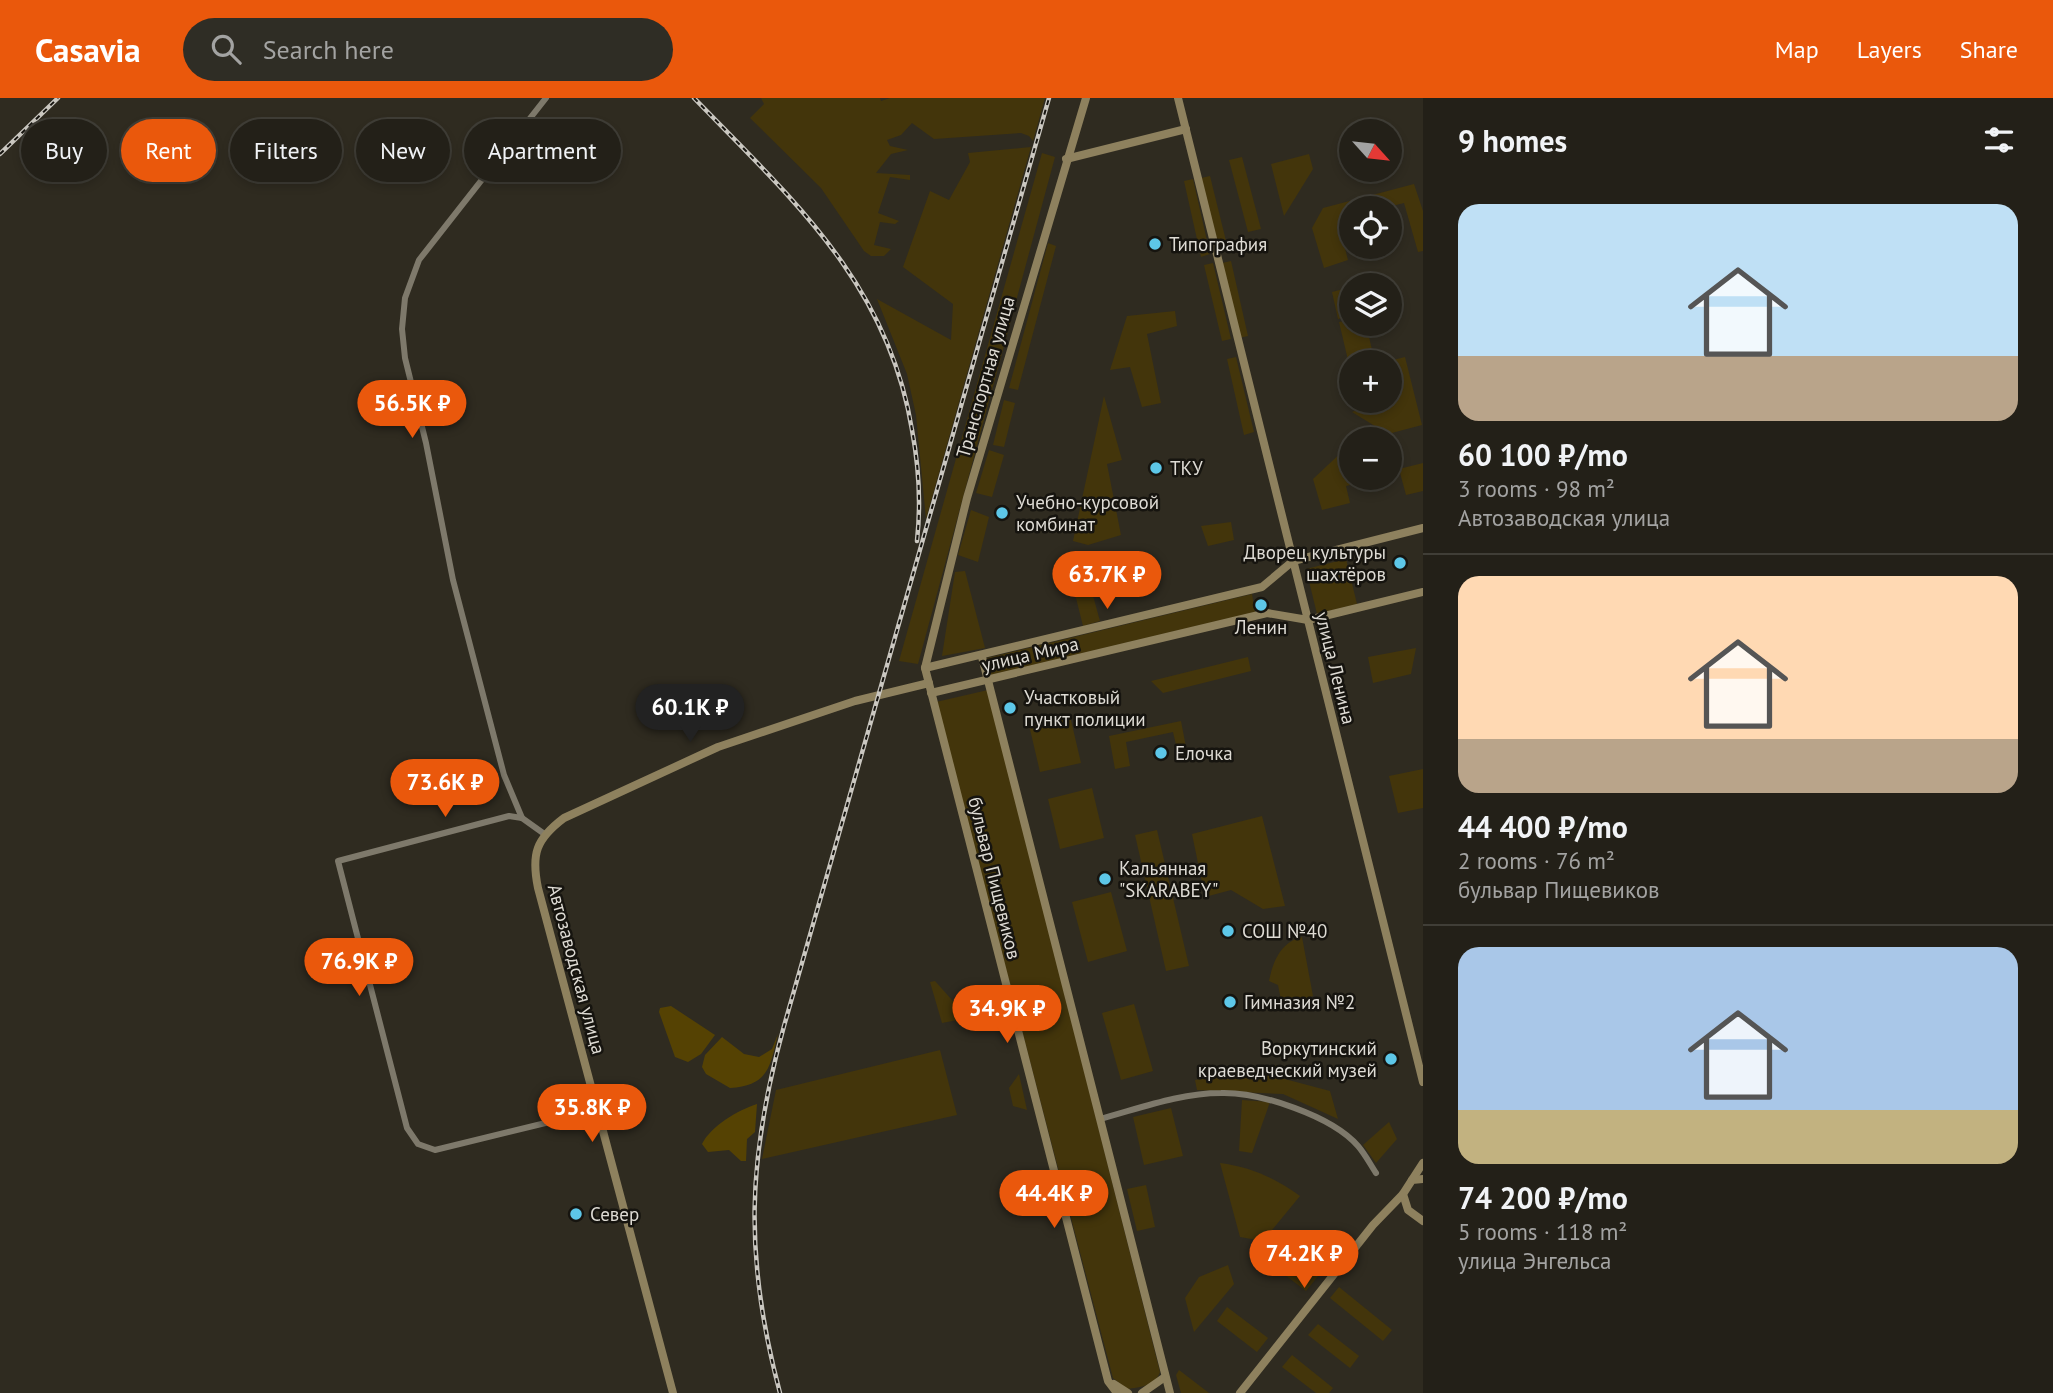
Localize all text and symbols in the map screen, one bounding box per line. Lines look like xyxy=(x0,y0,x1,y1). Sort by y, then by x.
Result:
search box xyxy=(183,18,673,81)
text: Casavia xyxy=(35,28,141,71)
icon: search xyxy=(207,30,245,68)
text: Search here xyxy=(263,33,394,66)
text: Map xyxy=(1775,34,1819,65)
text: Layers xyxy=(1857,34,1922,65)
text: Share xyxy=(1960,34,2018,65)
chip: Buy xyxy=(21,119,107,182)
chip: Rent xyxy=(121,119,216,182)
chip: Filters xyxy=(230,119,342,182)
chip: New xyxy=(356,119,450,182)
chip: Apartment xyxy=(464,119,621,182)
north arrow xyxy=(1339,119,1402,182)
map controls xyxy=(1339,119,1402,490)
text: 9 homes xyxy=(1458,121,1567,160)
icon: filters xyxy=(1980,121,2018,159)
button: locate xyxy=(1339,196,1402,259)
place label: Типография xyxy=(1169,232,1267,256)
marker: Типография xyxy=(1147,236,1163,252)
icon: home xyxy=(1675,249,1801,375)
button: layers xyxy=(1339,273,1402,336)
street label: Транспортная улица xyxy=(950,293,1020,461)
button: + xyxy=(1339,350,1402,413)
pin: 56.5K ₽ xyxy=(347,380,477,440)
text: 56.5K ₽ xyxy=(373,388,451,417)
button: − xyxy=(1339,427,1402,490)
text: 60 100 ₽/mo xyxy=(1458,435,1628,474)
place label: ТКУ xyxy=(1170,456,1203,480)
marker: ТКУ xyxy=(1148,460,1164,476)
text: 3 rooms · 98 m² xyxy=(1458,474,1615,503)
place label: Учебно-курсовой комбинат xyxy=(1016,490,1159,536)
text: Автозаводская улица xyxy=(1458,503,1670,532)
marker: Учебно-курсовой комбинат xyxy=(994,505,1010,521)
place label: Дворец культуры шахтёров xyxy=(1244,540,1386,586)
pin: 63.7K ₽ xyxy=(1042,552,1172,611)
marker: Дворец культуры шахтёров xyxy=(1392,555,1408,571)
text: 63.7K ₽ xyxy=(1068,559,1146,588)
marker: Ленин xyxy=(1253,597,1269,613)
street label: улица Ленина xyxy=(1310,609,1362,727)
place label: Ленин xyxy=(1234,615,1287,639)
icon: home xyxy=(1675,621,1801,747)
street label: улица Мира xyxy=(979,631,1081,677)
pin: 60.1K ₽ xyxy=(625,684,755,744)
place label: Участковый пункт полиции xyxy=(1024,685,1146,731)
text: 60.1K ₽ xyxy=(651,692,729,721)
marker: Участковый пункт полиции xyxy=(1002,700,1018,716)
place label: Елочка xyxy=(1175,741,1233,765)
marker: Елочка xyxy=(1153,745,1169,761)
pin: 73.6K ₽ xyxy=(380,760,510,819)
text: 73.6K ₽ xyxy=(406,767,484,796)
street label: бульвар Пищевиков xyxy=(963,794,1027,962)
text: 44 400 ₽/mo xyxy=(1458,807,1628,846)
text: 2 rooms · 76 m² xyxy=(1458,846,1615,875)
place label: Кальянная "SKARABEY" xyxy=(1119,856,1218,902)
marker: Кальянная "SKARABEY" xyxy=(1097,871,1113,887)
text: бульвар Пищевиков xyxy=(1458,875,1659,904)
street label: Автозаводская улица xyxy=(543,881,611,1057)
place label: СОШ №40 xyxy=(1242,919,1327,943)
marker: СОШ №40 xyxy=(1220,923,1236,939)
pin: 76.9K ₽ xyxy=(294,939,424,998)
text: 76.9K ₽ xyxy=(320,946,398,975)
pin: 34.9K ₽ xyxy=(942,986,1072,1045)
place label: Гимназия №2 xyxy=(1244,990,1355,1014)
icon: home xyxy=(1675,992,1801,1118)
text: 34.9K ₽ xyxy=(968,993,1046,1022)
marker: Гимназия №2 xyxy=(1222,994,1238,1010)
place label: Воркутинский краеведческий музей xyxy=(1198,1036,1377,1082)
marker: Воркутинский краеведческий музей xyxy=(1383,1051,1399,1067)
pin: 35.8K ₽ xyxy=(527,1084,657,1144)
text: 35.8K ₽ xyxy=(553,1092,631,1121)
pin: 44.4K ₽ xyxy=(989,1170,1119,1230)
text: 44.4K ₽ xyxy=(1015,1178,1093,1207)
text: 74 200 ₽/mo xyxy=(1458,1178,1628,1217)
place label: Север xyxy=(590,1202,639,1226)
marker: Север xyxy=(568,1206,584,1222)
text: 5 rooms · 118 m² xyxy=(1458,1217,1627,1246)
pin: 74.2K ₽ xyxy=(1239,1230,1369,1290)
text: 74.2K ₽ xyxy=(1265,1238,1343,1267)
text: улица Энгельса xyxy=(1458,1246,1611,1275)

